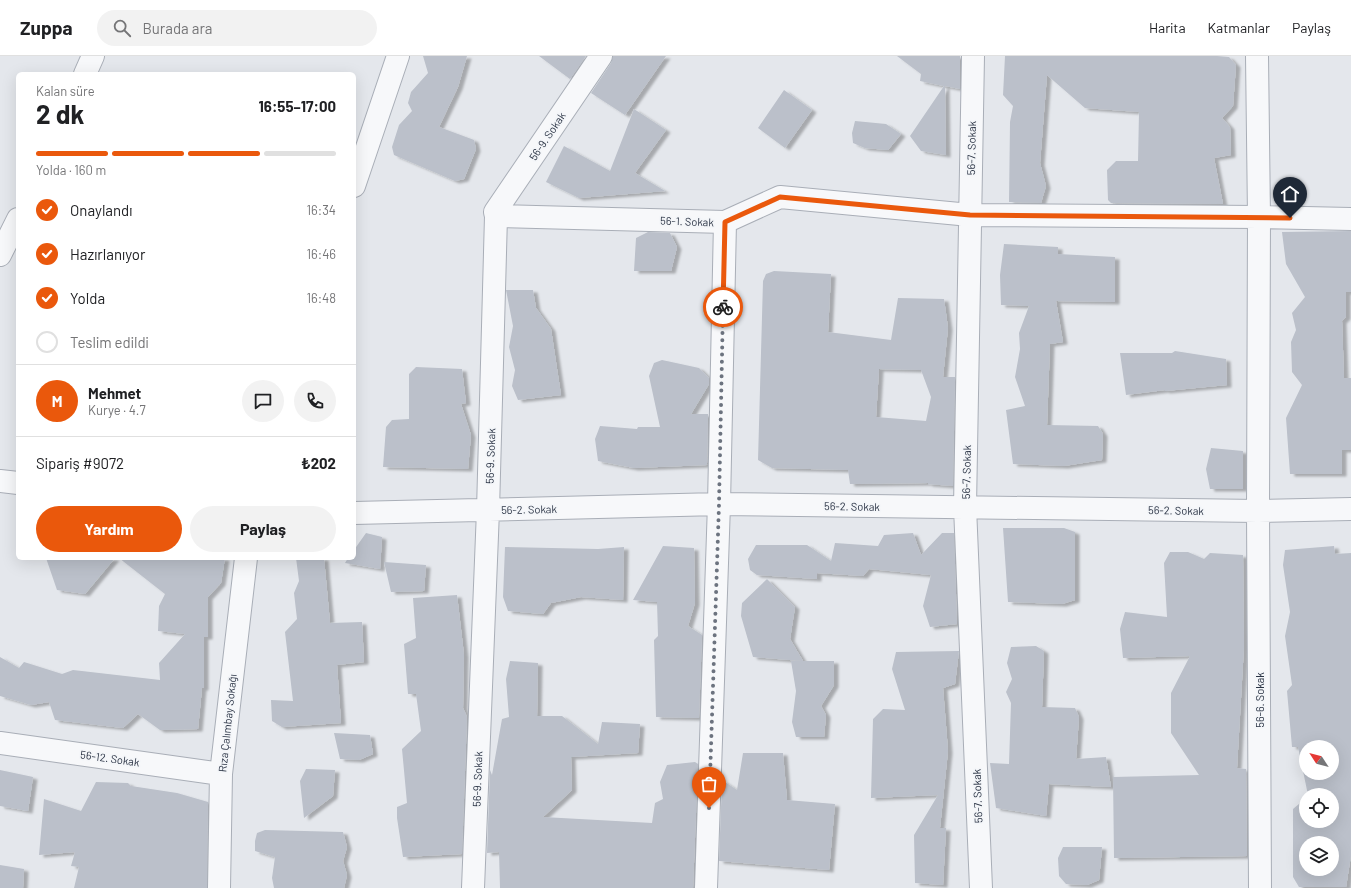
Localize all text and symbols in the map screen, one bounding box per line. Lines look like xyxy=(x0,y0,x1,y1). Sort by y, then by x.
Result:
search box xyxy=(97,10,377,46)
text: Zuppa xyxy=(20,16,73,39)
icon: search xyxy=(111,17,133,39)
text: Burada ara xyxy=(143,19,213,37)
text: Harita xyxy=(1149,19,1186,36)
text: Katmanlar xyxy=(1208,19,1270,36)
text: Paylaş xyxy=(1292,19,1331,36)
text: Kalan süre xyxy=(36,83,95,99)
text: 16:55–17:00 xyxy=(259,97,336,115)
text: 2 dk xyxy=(36,98,84,129)
street label: 56-9. Sokak xyxy=(526,109,568,163)
street label: 56-7. Sokak xyxy=(964,120,978,175)
text: Yolda · 160 m xyxy=(36,162,106,178)
pin xyxy=(1273,177,1307,218)
icon: home xyxy=(1279,183,1301,205)
icon: check xyxy=(36,199,58,221)
text: Onaylandı xyxy=(70,201,132,219)
text: 16:34 xyxy=(306,202,336,218)
street label: 56-1. Sokak xyxy=(660,214,715,228)
icon: check xyxy=(36,243,58,265)
text: Hazırlanıyor xyxy=(70,245,145,263)
text: 16:46 xyxy=(306,246,336,262)
icon: check xyxy=(36,287,58,309)
courier xyxy=(703,287,743,327)
text: Yolda xyxy=(70,289,105,307)
text: 16:48 xyxy=(306,290,336,306)
icon: bike xyxy=(712,296,734,318)
text: Teslim edildi xyxy=(70,333,149,351)
button: chat xyxy=(242,380,284,422)
button: phone xyxy=(294,380,336,422)
text: Mehmet xyxy=(88,384,141,402)
text: M xyxy=(52,392,62,410)
text: Kurye · 4.7 xyxy=(88,402,146,418)
street label: 56-9. Sokak xyxy=(483,428,497,484)
street label: 56-7. Sokak xyxy=(959,444,973,499)
text: Sipariş #9072 xyxy=(36,454,124,472)
text: ₺202 xyxy=(301,454,336,472)
street label: 56-2. Sokak xyxy=(824,499,880,513)
street label: 56-2. Sokak xyxy=(501,502,557,516)
street label: 56-2. Sokak xyxy=(1148,503,1204,517)
button: Yardım xyxy=(36,506,182,552)
button: Paylaş xyxy=(190,506,336,552)
street label: 56-6. Sokak xyxy=(1253,672,1266,728)
street label: Rıza Çalımbay Sokağı xyxy=(215,673,239,773)
north arrow xyxy=(1299,740,1339,780)
map controls xyxy=(1299,740,1339,876)
street label: 56-12. Sokak xyxy=(80,747,141,769)
street label: 56-9. Sokak xyxy=(470,751,484,807)
pin xyxy=(692,767,726,808)
street label: 56-7. Sokak xyxy=(970,768,984,823)
icon: bag xyxy=(698,773,720,795)
button: locate xyxy=(1299,788,1339,828)
button: layers xyxy=(1299,836,1339,876)

